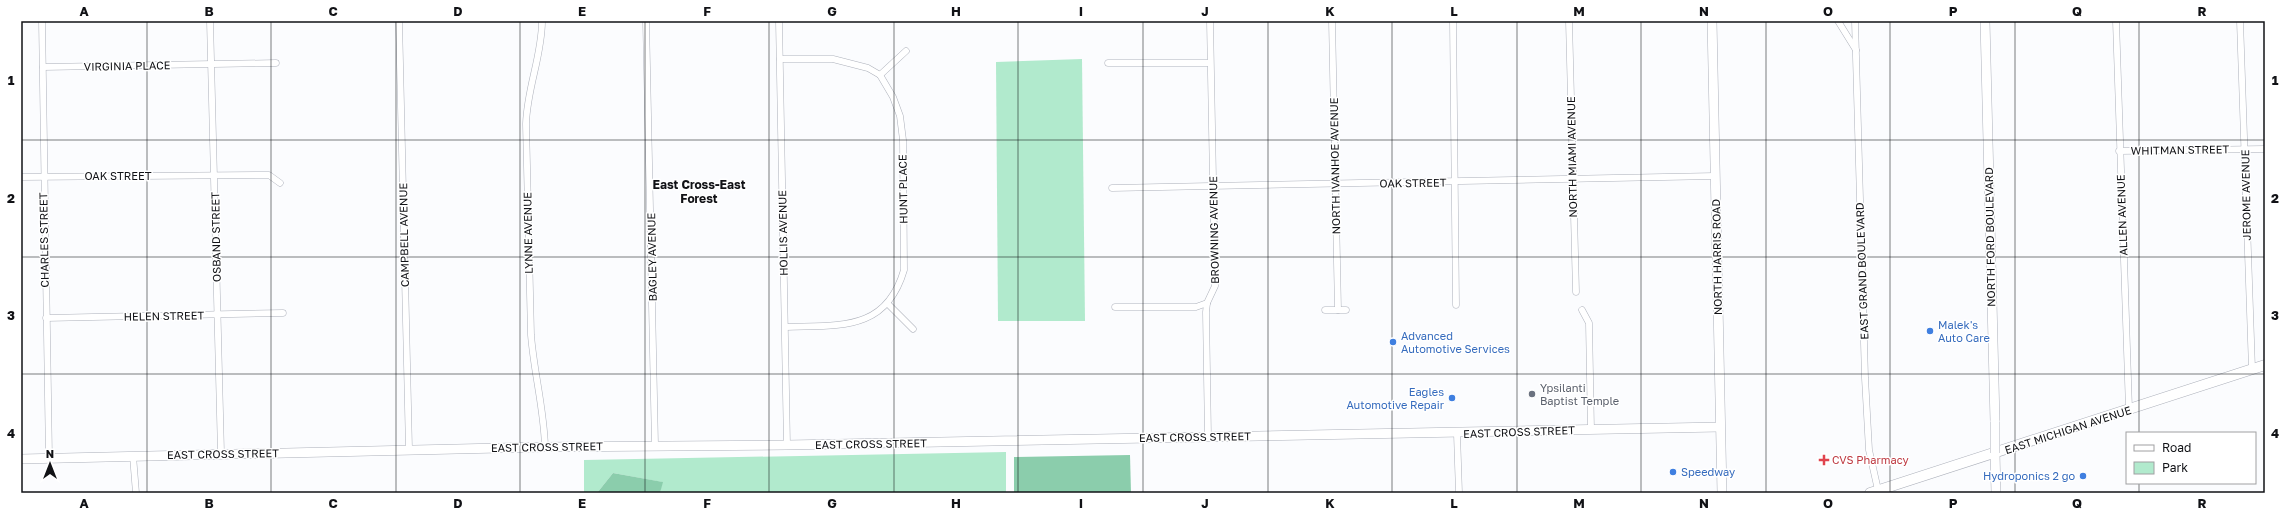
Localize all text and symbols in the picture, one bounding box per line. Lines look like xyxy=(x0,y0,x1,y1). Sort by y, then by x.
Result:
text: A xyxy=(79,3,89,19)
text: B xyxy=(204,3,214,19)
text: C xyxy=(328,3,338,19)
text: D xyxy=(453,3,463,19)
text: E xyxy=(578,3,586,19)
text: F xyxy=(703,3,711,19)
text: G xyxy=(827,3,837,19)
text: H xyxy=(951,3,961,19)
text: I xyxy=(1079,3,1083,19)
text: J xyxy=(1201,3,1209,19)
text: K xyxy=(1325,3,1335,19)
text: L xyxy=(1450,3,1458,19)
text: M xyxy=(1573,3,1585,19)
text: N xyxy=(1699,3,1709,19)
text: O xyxy=(1823,3,1833,19)
text: P xyxy=(1949,3,1958,19)
text: Q xyxy=(2072,3,2082,19)
text: R xyxy=(2197,3,2207,19)
street label: VIRGINIA PLACE xyxy=(84,58,171,73)
text: 1 xyxy=(8,72,15,88)
text: 1 xyxy=(2272,72,2279,88)
street label: NORTH MIAMI AVENUE xyxy=(1564,96,1579,218)
street label: NORTH IVANHOE AVENUE xyxy=(1327,97,1342,235)
street label: WHITMAN STREET xyxy=(2131,142,2230,157)
street label: JEROME AVENUE xyxy=(2238,149,2253,241)
street label: HUNT PLACE xyxy=(895,154,910,224)
street label: NORTH FORD BOULEVARD xyxy=(1982,167,1997,307)
street label: OAK STREET xyxy=(84,169,152,182)
street label: ALLEN AVENUE xyxy=(2114,174,2129,256)
street label: OAK STREET xyxy=(1379,175,1447,190)
street label: BROWNING AVENUE xyxy=(1206,176,1221,284)
district label: East Cross-East Forest xyxy=(652,177,746,206)
street label: CAMPBELL AVENUE xyxy=(396,183,411,287)
text: 2 xyxy=(7,190,15,206)
street label: HOLLIS AVENUE xyxy=(775,190,790,276)
text: 2 xyxy=(2271,190,2279,206)
street label: CHARLES STREET xyxy=(36,192,51,288)
street label: OSBAND STREET xyxy=(208,192,223,282)
street label: LYNNE AVENUE xyxy=(520,192,535,274)
street label: NORTH HARRIS ROAD xyxy=(1709,199,1724,315)
street label: EAST GRAND BOULEVARD xyxy=(1853,202,1870,340)
street label: BAGLEY AVENUE xyxy=(644,212,659,301)
text: 3 xyxy=(7,307,15,323)
text: 3 xyxy=(2271,307,2279,323)
street label: HELEN STREET xyxy=(124,308,205,323)
place label: Malek's Auto Care xyxy=(1938,318,1990,344)
marker: Malek's Auto Care xyxy=(1925,326,1935,336)
place label: Advanced Automotive Services xyxy=(1401,329,1510,355)
marker: Advanced Automotive Services xyxy=(1388,337,1398,347)
place label: Ypsilanti Baptist Temple xyxy=(1540,381,1619,407)
place label: Eagles Automotive Repair xyxy=(1346,385,1445,411)
marker: Ypsilanti Baptist Temple xyxy=(1527,389,1537,399)
marker: Eagles Automotive Repair xyxy=(1447,393,1457,403)
street label: EAST MICHIGAN AVENUE xyxy=(2003,403,2133,456)
street label: EAST CROSS STREET xyxy=(1463,423,1575,440)
text: 4 xyxy=(7,425,15,441)
text: 4 xyxy=(2271,425,2279,441)
street label: EAST CROSS STREET xyxy=(1139,429,1251,444)
legend xyxy=(2126,432,2256,484)
street label: EAST CROSS STREET xyxy=(815,436,927,451)
street label: EAST CROSS STREET xyxy=(491,439,603,454)
text: Road xyxy=(2162,440,2191,455)
north arrow xyxy=(30,444,70,484)
street label: EAST CROSS STREET xyxy=(167,446,279,461)
text: N xyxy=(46,447,54,460)
place label: CVS Pharmacy xyxy=(1832,453,1909,466)
marker: CVS Pharmacy xyxy=(1819,455,1829,465)
text: Park xyxy=(2162,460,2188,475)
place label: Speedway xyxy=(1681,465,1735,478)
marker: Speedway xyxy=(1668,467,1678,477)
place label: Hydroponics 2 go xyxy=(1983,469,2075,482)
marker: Hydroponics 2 go xyxy=(2078,471,2088,481)
text: A xyxy=(79,495,89,511)
text: B xyxy=(204,495,214,511)
text: C xyxy=(328,495,338,511)
text: D xyxy=(453,495,463,511)
text: E xyxy=(578,495,586,511)
text: F xyxy=(703,495,711,511)
text: G xyxy=(827,495,837,511)
text: H xyxy=(951,495,961,511)
text: I xyxy=(1079,495,1083,511)
text: J xyxy=(1201,495,1209,511)
text: K xyxy=(1325,495,1335,511)
text: L xyxy=(1450,495,1458,511)
text: M xyxy=(1573,495,1585,511)
text: N xyxy=(1699,495,1709,511)
text: O xyxy=(1823,495,1833,511)
text: P xyxy=(1949,495,1958,511)
text: Q xyxy=(2072,495,2082,511)
text: R xyxy=(2197,495,2207,511)

